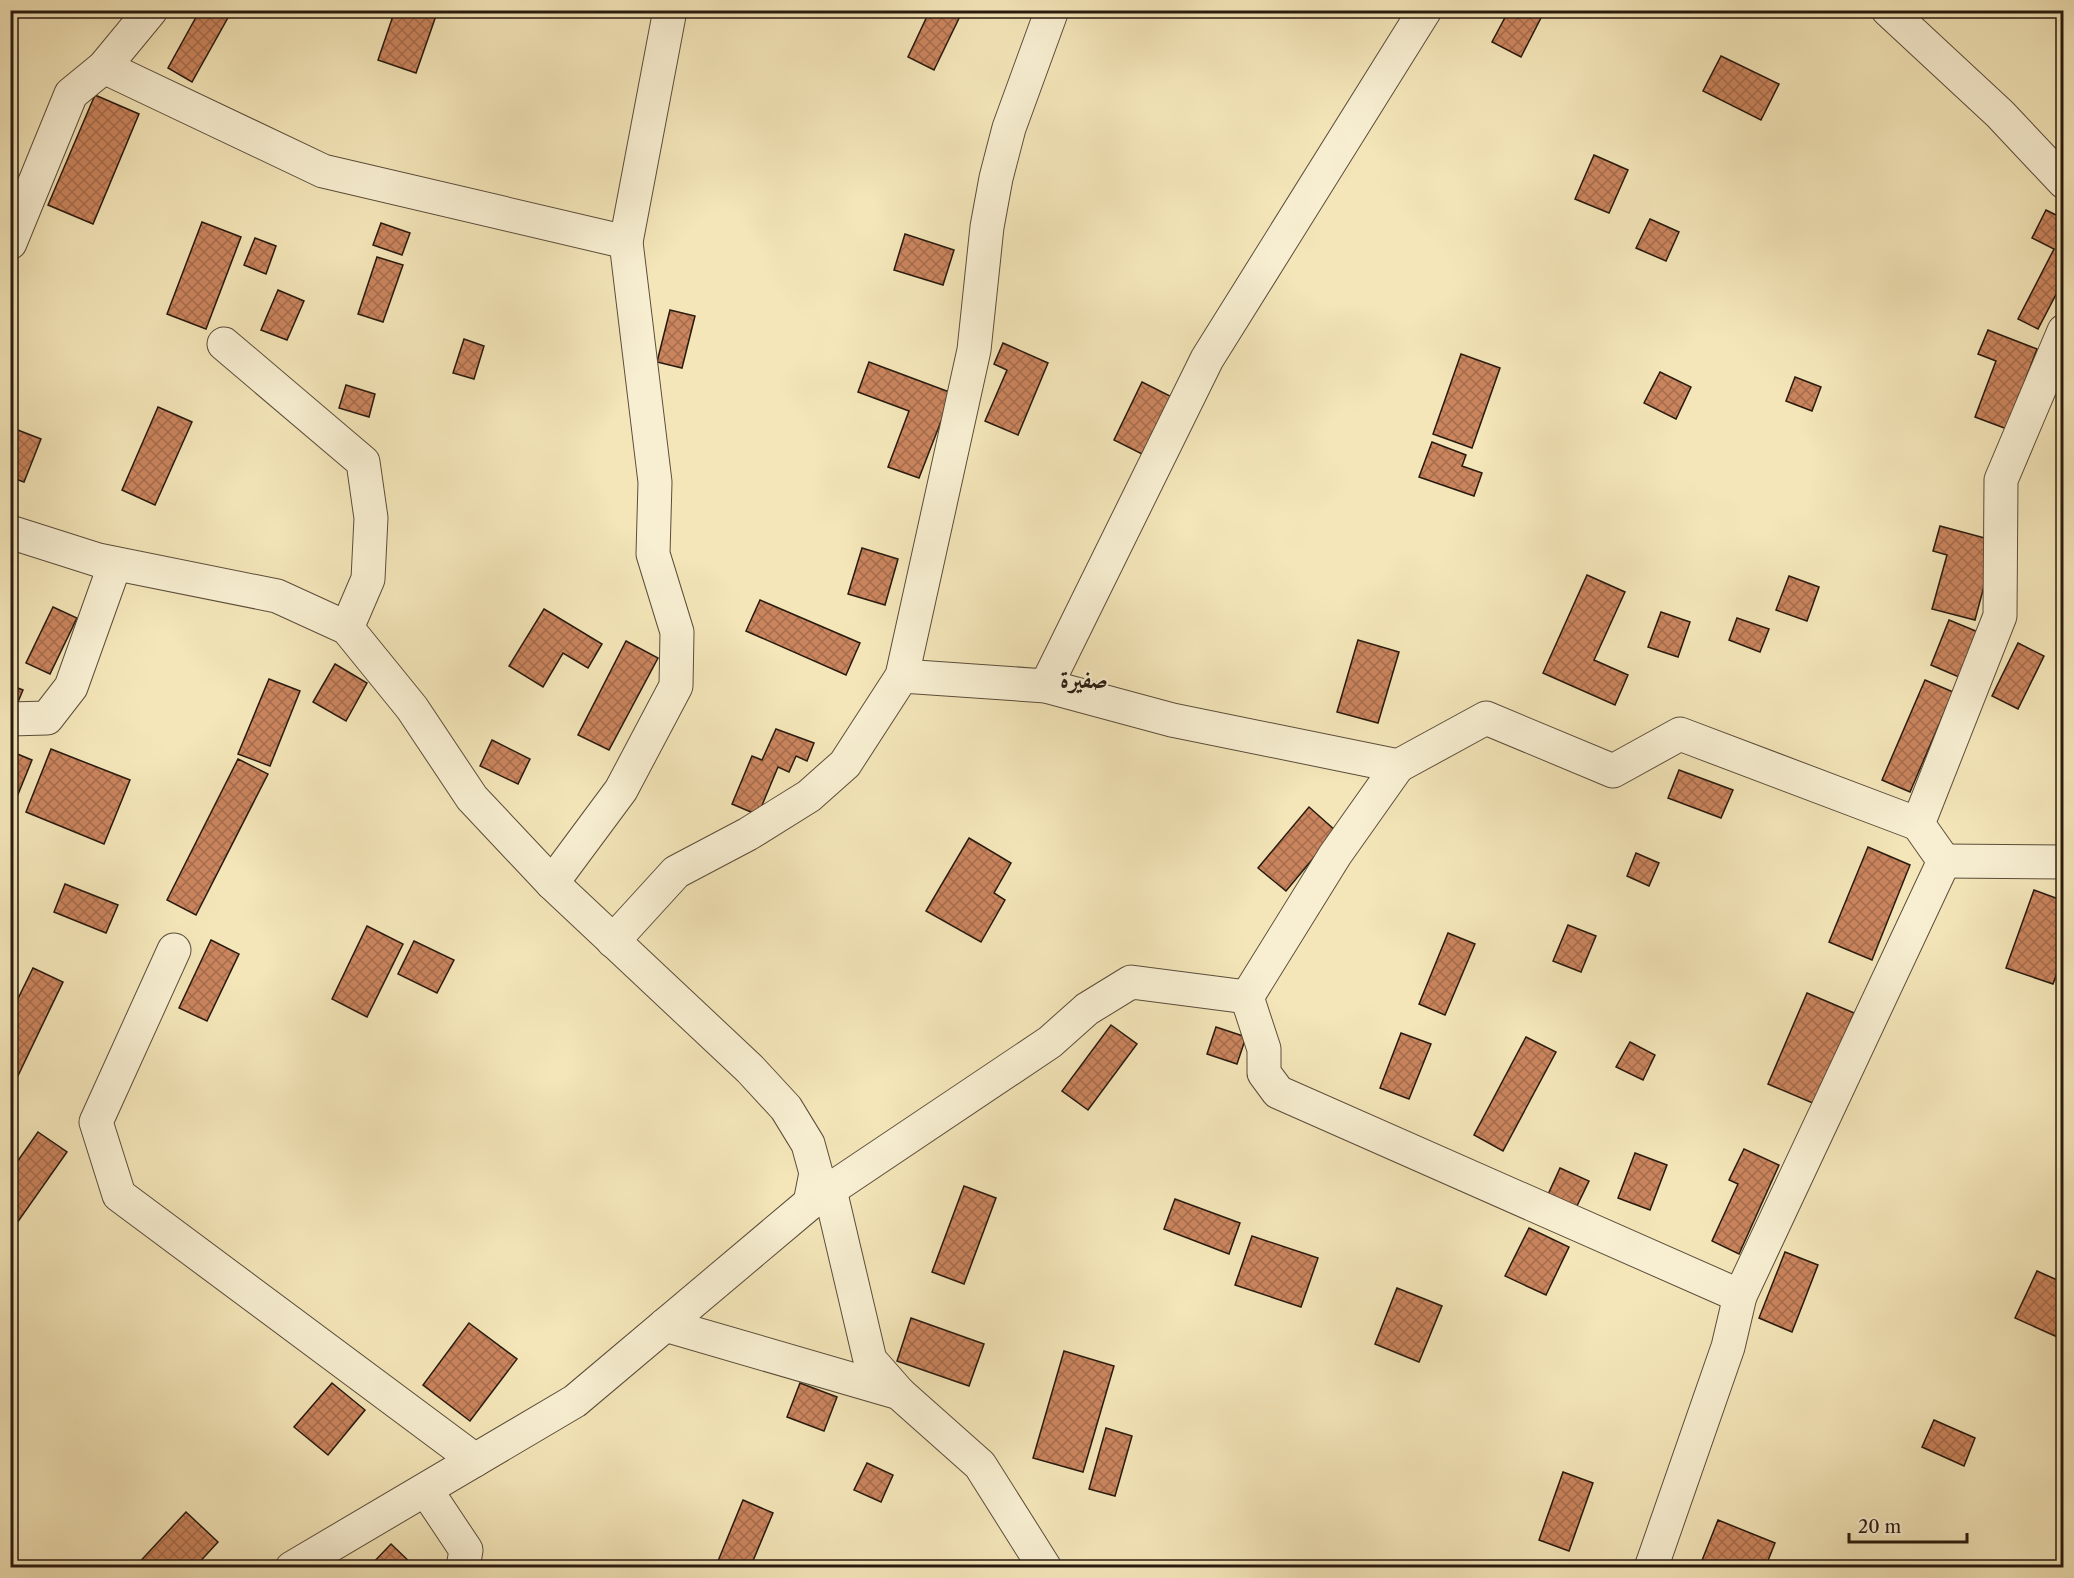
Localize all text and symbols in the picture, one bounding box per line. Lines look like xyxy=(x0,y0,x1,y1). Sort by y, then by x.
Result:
district label: صفيرة xyxy=(1060,665,1108,694)
scale bar xyxy=(1849,1506,1968,1544)
text: 20 m xyxy=(1858,1516,1902,1538)

